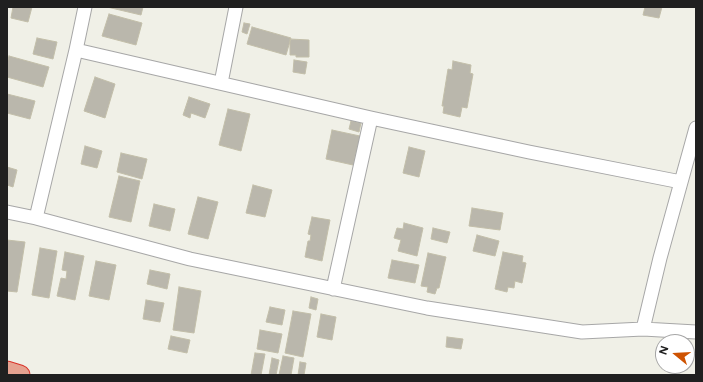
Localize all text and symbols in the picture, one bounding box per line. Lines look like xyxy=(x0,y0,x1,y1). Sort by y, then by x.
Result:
north arrow xyxy=(655,334,695,374)
text: N xyxy=(657,344,672,357)

